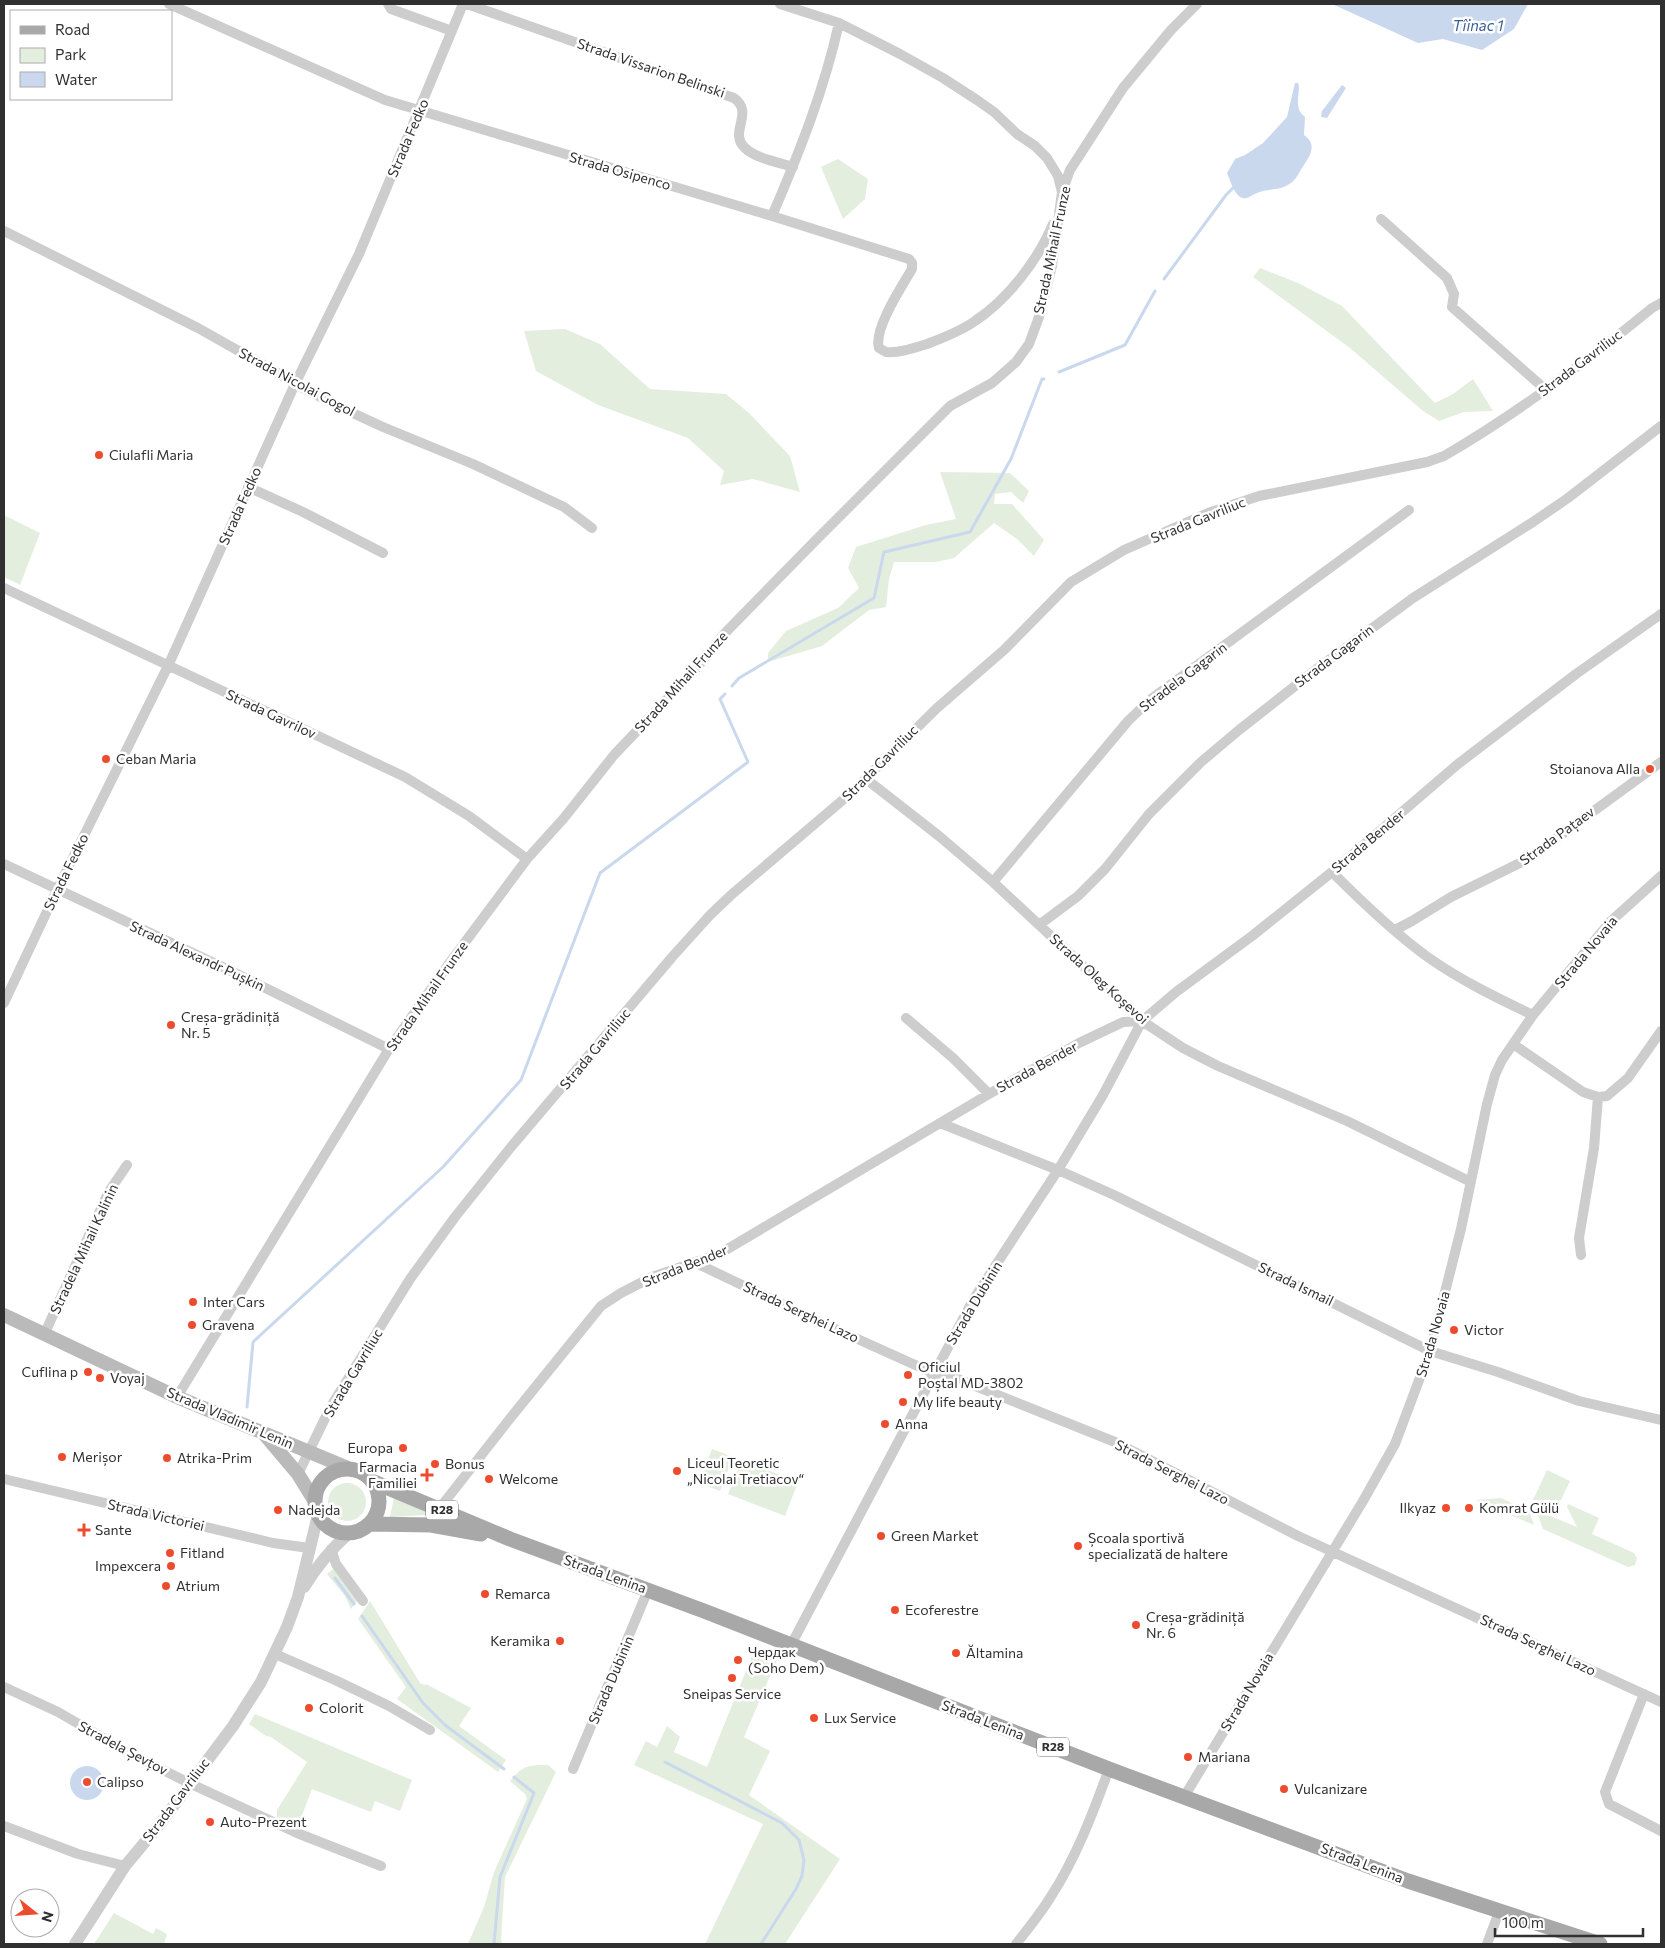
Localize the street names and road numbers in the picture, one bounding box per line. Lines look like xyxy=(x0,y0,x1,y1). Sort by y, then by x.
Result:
street label: Strada Vissarion Belinski xyxy=(575,34,727,101)
street label: Strada Fedko xyxy=(383,96,432,180)
street label: Strada Osipenco xyxy=(567,148,673,193)
street label: Strada Mihail Frunze xyxy=(1030,184,1073,315)
street label: Strada Gavriliuc xyxy=(1535,326,1625,400)
street label: Strada Nicolai Gogol xyxy=(236,344,358,419)
street label: Strada Fedko xyxy=(215,464,264,547)
street label: Strada Gavriliuc xyxy=(1148,493,1248,546)
street label: Strada Gagarin xyxy=(1291,620,1376,691)
street label: Strada Mihail Frunze xyxy=(631,628,731,736)
street label: Stradela Gagarin xyxy=(1136,638,1230,715)
street label: Strada Gavrilov xyxy=(224,685,319,742)
street label: Strada Gavriliuc xyxy=(838,721,921,804)
street label: Strada Pațaev xyxy=(1516,803,1598,869)
street label: Strada Bender xyxy=(1328,805,1408,876)
street label: Strada Fedko xyxy=(40,831,91,913)
street label: Strada Novaia xyxy=(1551,912,1621,991)
street label: Strada Alexandr Pușkin xyxy=(127,917,267,995)
street label: Strada Oleg Koşevoi xyxy=(1046,930,1152,1027)
street label: Strada Mihail Frunze xyxy=(382,937,471,1054)
street label: Strada Gavriliuc xyxy=(556,1005,633,1093)
street label: Strada Bender xyxy=(993,1037,1081,1096)
street label: Stradela Mihail Kalinin xyxy=(46,1181,121,1316)
street label: Strada Bender xyxy=(640,1241,730,1290)
street label: Strada Dubinin xyxy=(942,1258,1005,1348)
street label: Strada Ismail xyxy=(1256,1258,1337,1309)
street label: Strada Serghei Lazo xyxy=(741,1277,862,1346)
street label: Strada Novaia xyxy=(1412,1289,1453,1379)
street label: Strada Gavriliuc xyxy=(319,1325,386,1420)
street label: Strada Vladimir Lenin xyxy=(164,1383,296,1452)
street label: Strada Serghei Lazo xyxy=(1112,1435,1232,1508)
street label: Strada Victoriei xyxy=(106,1495,206,1534)
road number: R28 xyxy=(426,1500,458,1520)
street label: Strada Lenina xyxy=(561,1551,649,1596)
street label: Strada Serghei Lazo xyxy=(1478,1610,1599,1679)
street label: Strada Dubinin xyxy=(584,1633,637,1727)
street label: Strada Novaia xyxy=(1216,1649,1277,1734)
street label: Strada Lenina xyxy=(940,1696,1027,1743)
street label: Stradela Șevțov xyxy=(75,1717,171,1779)
road number: R28 xyxy=(1037,1738,1069,1756)
street label: Strada Gavriliuc xyxy=(139,1754,213,1845)
street label: Strada Lenina xyxy=(1319,1839,1406,1886)

